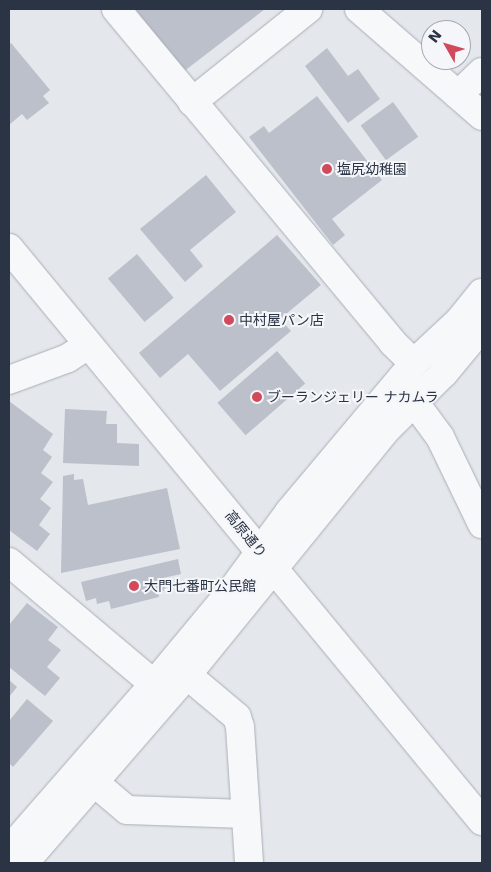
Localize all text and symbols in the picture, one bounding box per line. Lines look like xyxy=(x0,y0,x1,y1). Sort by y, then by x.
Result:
north arrow xyxy=(421,20,471,70)
text: N xyxy=(425,27,445,46)
place label: 塩尻幼稚園 xyxy=(337,161,407,177)
marker: 塩尻幼稚園 xyxy=(321,163,333,175)
place label: 中村屋パン店 xyxy=(239,312,323,328)
marker: 中村屋パン店 xyxy=(223,314,235,326)
place label: ブーランジェリー ナカムラ xyxy=(267,389,439,405)
marker: ブーランジェリー ナカムラ xyxy=(251,391,263,403)
street label: 高原通り xyxy=(222,507,270,561)
place label: 大門七番町公民館 xyxy=(144,578,256,594)
marker: 大門七番町公民館 xyxy=(128,580,140,592)

